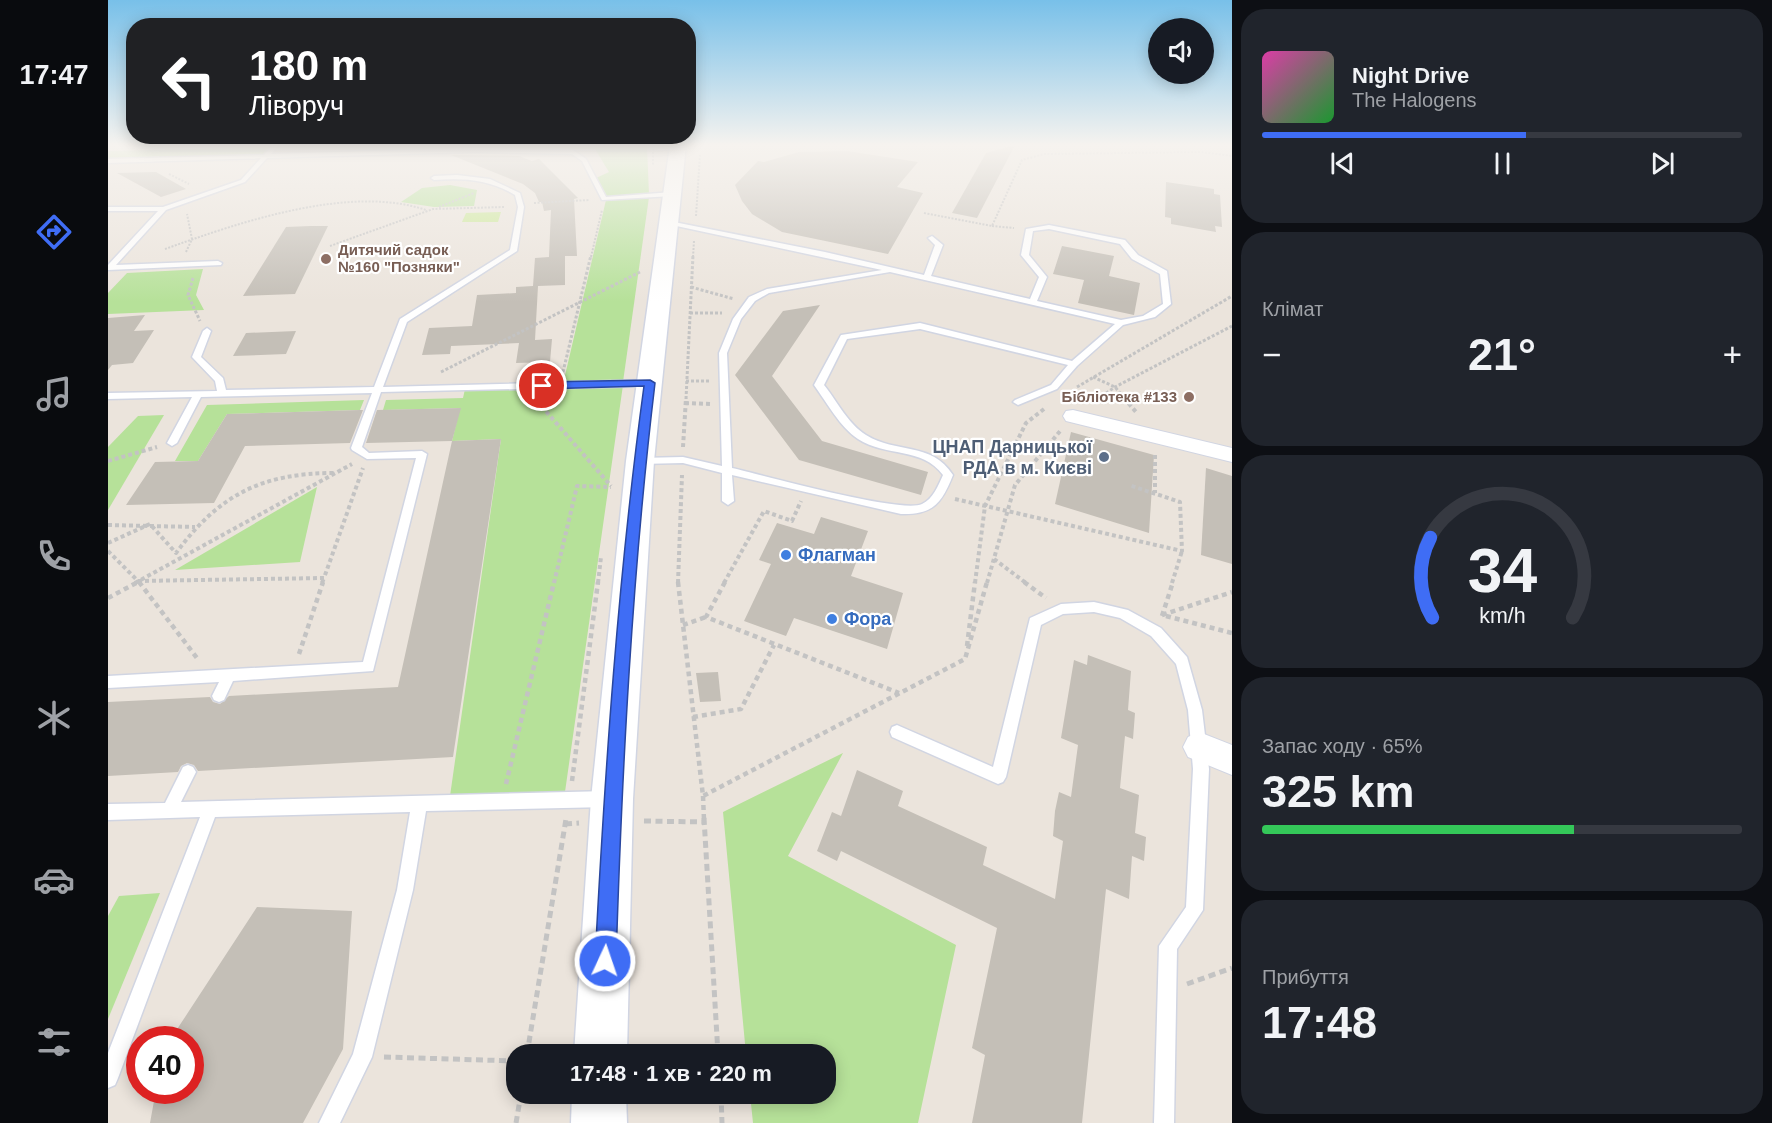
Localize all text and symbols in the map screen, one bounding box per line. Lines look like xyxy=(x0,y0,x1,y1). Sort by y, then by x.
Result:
map controls xyxy=(1148,18,1214,84)
button: sound xyxy=(1148,18,1214,84)
icon: left xyxy=(150,42,228,120)
text: 180 m xyxy=(249,42,368,89)
text: 17:47 xyxy=(19,60,89,90)
text: Night Drive xyxy=(1352,63,1469,88)
text: The Halogens xyxy=(1352,89,1477,111)
text: Ліворуч xyxy=(249,91,344,121)
icon: previous xyxy=(1326,147,1359,180)
icon: pause xyxy=(1486,147,1519,180)
icon: next xyxy=(1646,147,1679,180)
icon: directions xyxy=(33,211,75,253)
place label: Дитячий садок №160 "Позняки" xyxy=(338,241,460,275)
marker: Дитячий садок №160 "Позняки" xyxy=(319,252,333,266)
text: Клімат xyxy=(1262,298,1323,320)
text: 21° xyxy=(1468,329,1536,380)
text: − xyxy=(1262,336,1281,373)
text: + xyxy=(1723,336,1742,373)
pin xyxy=(516,360,567,411)
icon: arrive xyxy=(525,369,558,402)
icon: music xyxy=(33,373,75,415)
place label: Бібліотека #133 xyxy=(1062,388,1177,405)
marker: Бібліотека #133 xyxy=(1182,390,1196,404)
place label: ЦНАП Дарницької РДА в м. Києві xyxy=(932,437,1093,478)
marker: ЦНАП Дарницької РДА в м. Києві xyxy=(1097,450,1111,464)
icon: phone xyxy=(33,535,75,577)
text: 34 xyxy=(1467,537,1537,606)
place label: Флагман xyxy=(798,545,876,565)
marker: Флагман xyxy=(779,548,793,562)
text: km/h xyxy=(1479,605,1525,629)
place label: Фора xyxy=(844,609,892,629)
marker: Фора xyxy=(825,612,839,626)
icon: climate xyxy=(33,697,75,739)
text: Запас ходу · 65% xyxy=(1262,735,1423,757)
text: 325 km xyxy=(1262,766,1415,817)
icon: car xyxy=(33,859,75,901)
position arrow xyxy=(573,929,637,993)
text: Прибуття xyxy=(1262,966,1349,988)
text: 17:48 xyxy=(1262,997,1377,1048)
icon: filters xyxy=(33,1021,75,1063)
speed limit sign: 40 xyxy=(126,1026,204,1104)
text: 17:48 · 1 хв · 220 m xyxy=(570,1061,772,1086)

